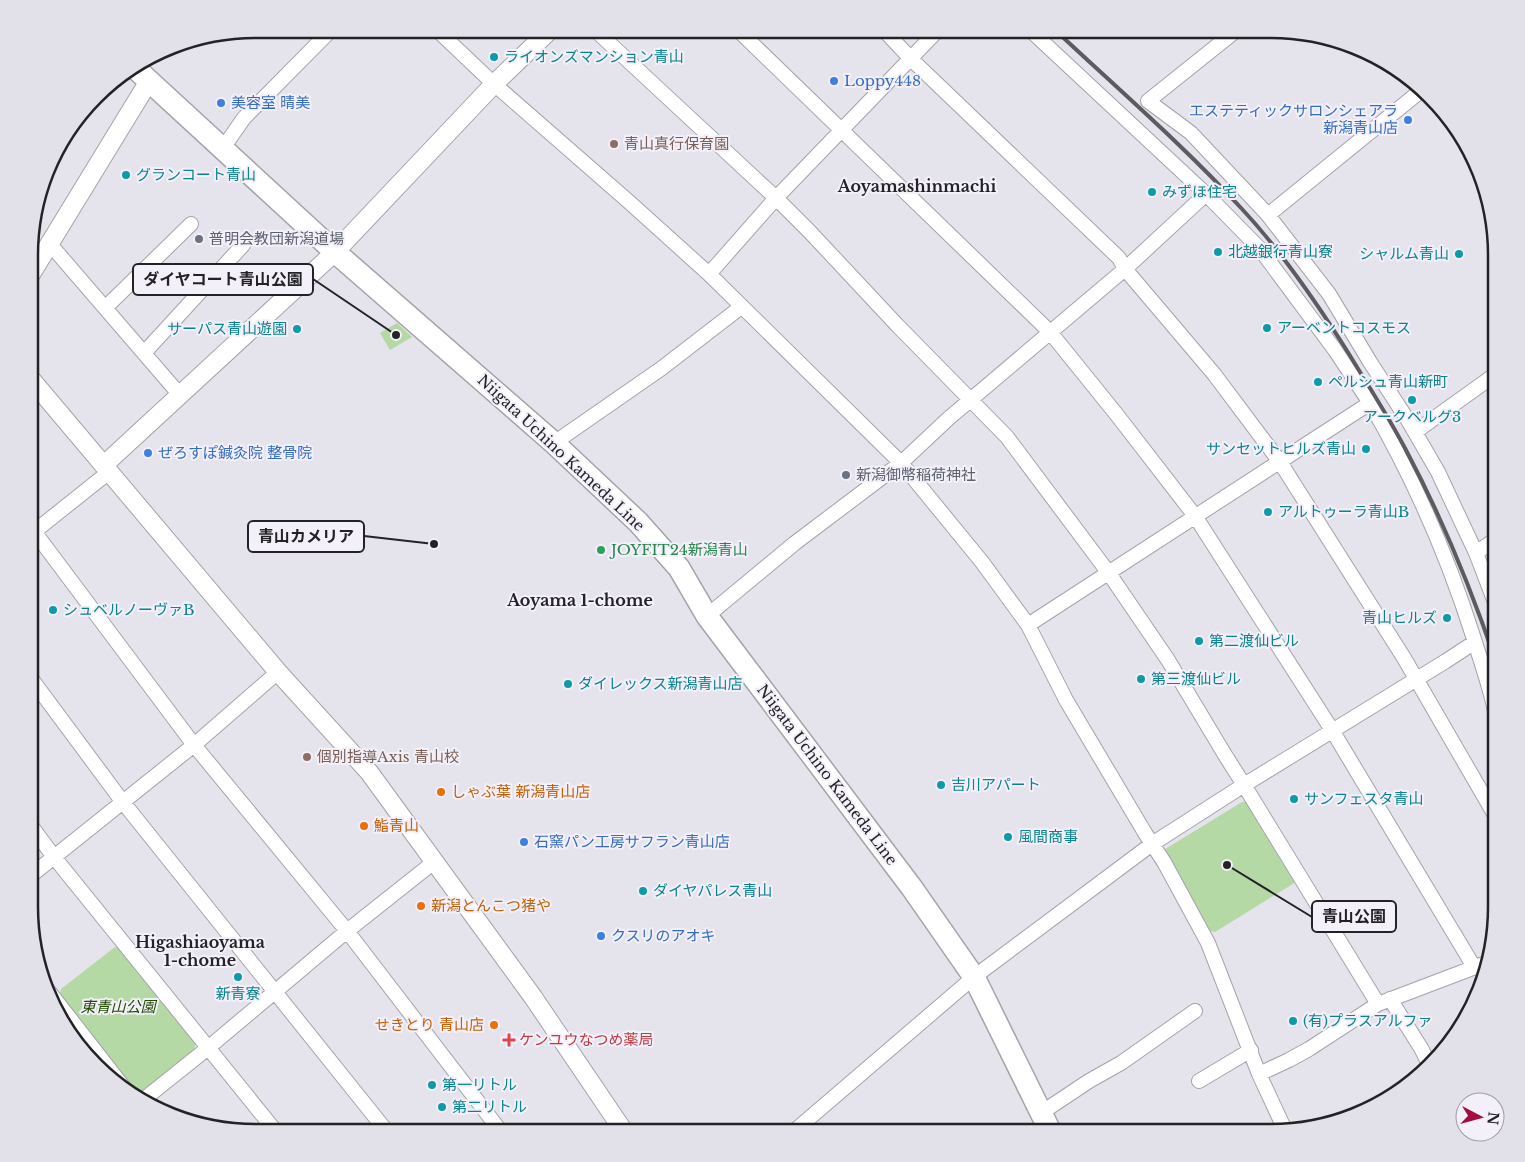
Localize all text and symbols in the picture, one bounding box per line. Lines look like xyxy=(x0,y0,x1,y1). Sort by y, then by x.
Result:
place label: ライオンズマンション青山 xyxy=(504,47,684,66)
marker: ライオンズマンション青山 xyxy=(488,51,500,63)
place label: Loppy448 xyxy=(844,71,921,90)
marker: Loppy448 xyxy=(828,75,840,87)
place label: 美容室 晴美 xyxy=(231,93,310,112)
marker: 美容室 晴美 xyxy=(215,97,227,109)
place label: エステティックサロンシェアラ 新潟青山店 xyxy=(1189,101,1398,137)
marker: エステティックサロンシェアラ 新潟青山店 xyxy=(1402,114,1414,126)
place label: 青山真行保育園 xyxy=(624,134,729,153)
marker: 青山真行保育園 xyxy=(608,138,620,150)
place label: グランコート青山 xyxy=(136,165,256,184)
marker: グランコート青山 xyxy=(120,169,132,181)
district label: Aoyamashinmachi xyxy=(837,176,996,196)
place label: みずほ住宅 xyxy=(1162,182,1237,201)
marker: みずほ住宅 xyxy=(1146,186,1158,198)
place label: 普明会教団新潟道場 xyxy=(209,229,344,248)
marker: 普明会教団新潟道場 xyxy=(193,233,205,245)
place label: 北越銀行青山寮 xyxy=(1228,242,1333,261)
place label: シャルム青山 xyxy=(1359,244,1449,263)
marker: 北越銀行青山寮 xyxy=(1212,246,1224,258)
marker: シャルム青山 xyxy=(1453,248,1465,260)
callout: ダイヤコート青山公園 xyxy=(133,264,313,295)
text: ダイヤコート青山公園 xyxy=(143,269,303,289)
place label: アーベントコスモス xyxy=(1277,318,1411,337)
place label: サーパス青山遊園 xyxy=(167,319,287,338)
marker: アーベントコスモス xyxy=(1261,322,1273,334)
marker: サーパス青山遊園 xyxy=(291,323,303,335)
street label: Niigata Uchino Kameda Line xyxy=(474,370,649,535)
place label: ペルシュ青山新町 xyxy=(1328,372,1448,391)
marker: ペルシュ青山新町 xyxy=(1312,376,1324,388)
marker: アークベルグ3 xyxy=(1406,394,1418,406)
place label: アークベルグ3 xyxy=(1363,407,1461,426)
place label: サンセットヒルズ青山 xyxy=(1206,439,1356,458)
place label: ぜろすぽ鍼灸院 整骨院 xyxy=(158,443,312,462)
marker: サンセットヒルズ青山 xyxy=(1360,443,1372,455)
marker: ぜろすぽ鍼灸院 整骨院 xyxy=(142,447,154,459)
place label: 新潟御幣稲荷神社 xyxy=(856,465,976,484)
marker: 新潟御幣稲荷神社 xyxy=(840,469,852,481)
place label: アルトゥーラ青山B xyxy=(1278,502,1409,521)
marker: アルトゥーラ青山B xyxy=(1262,506,1274,518)
callout: 青山カメリア xyxy=(248,521,364,552)
text: 青山カメリア xyxy=(258,526,354,546)
place label: JOYFIT24新潟青山 xyxy=(609,540,748,559)
marker: JOYFIT24新潟青山 xyxy=(595,544,607,556)
district label: Aoyama 1-chome xyxy=(506,590,653,610)
place label: シュベルノーヴァB xyxy=(63,600,195,619)
marker: シュベルノーヴァB xyxy=(47,604,59,616)
place label: 青山ヒルズ xyxy=(1362,608,1437,627)
marker: 青山ヒルズ xyxy=(1441,612,1453,624)
place label: 第二渡仙ビル xyxy=(1209,631,1299,650)
marker: 第二渡仙ビル xyxy=(1193,635,1205,647)
place label: 第三渡仙ビル xyxy=(1151,669,1241,688)
marker: 第三渡仙ビル xyxy=(1135,673,1147,685)
place label: ダイレックス新潟青山店 xyxy=(578,674,743,693)
marker: ダイレックス新潟青山店 xyxy=(562,678,574,690)
street label: Niigata Uchino Kameda Line xyxy=(753,681,902,869)
place label: 個別指導Axis 青山校 xyxy=(317,747,459,766)
marker: 個別指導Axis 青山校 xyxy=(301,751,313,763)
place label: 吉川アパート xyxy=(951,775,1041,794)
marker: 吉川アパート xyxy=(935,779,947,791)
place label: しゃぶ葉 新潟青山店 xyxy=(451,782,590,801)
marker: しゃぶ葉 新潟青山店 xyxy=(435,786,447,798)
place label: サンフェスタ青山 xyxy=(1304,789,1424,808)
marker: サンフェスタ青山 xyxy=(1288,793,1300,805)
place label: 鮨青山 xyxy=(374,816,419,835)
marker: 鮨青山 xyxy=(358,820,370,832)
place label: 風間商事 xyxy=(1018,827,1078,846)
marker: 風間商事 xyxy=(1002,831,1014,843)
place label: 石窯パン工房サフラン青山店 xyxy=(534,832,730,851)
marker: 石窯パン工房サフラン青山店 xyxy=(518,836,530,848)
place label: ダイヤパレス青山 xyxy=(653,881,772,900)
marker: ダイヤパレス青山 xyxy=(637,885,649,897)
place label: 新潟とんこつ猪や xyxy=(431,896,551,915)
marker: 新潟とんこつ猪や xyxy=(415,900,427,912)
callout: 青山公園 xyxy=(1312,901,1396,932)
text: 青山公園 xyxy=(1322,906,1386,926)
place label: クスリのアオキ xyxy=(611,926,716,945)
marker: クスリのアオキ xyxy=(595,930,607,942)
district label: Higashiaoyama 1-chome xyxy=(135,932,265,970)
marker: 新青寮 xyxy=(232,971,244,983)
place label: 新青寮 xyxy=(215,984,261,1003)
park label: 東青山公園 xyxy=(80,997,157,1016)
place label: (有)プラスアルファ xyxy=(1303,1011,1433,1030)
place label: せきとり 青山店 xyxy=(375,1015,484,1034)
marker: (有)プラスアルファ xyxy=(1287,1015,1299,1027)
marker: せきとり 青山店 xyxy=(488,1019,500,1031)
place label: ケンユウなつめ薬局 xyxy=(519,1030,654,1049)
marker: ケンユウなつめ薬局 xyxy=(503,1034,515,1046)
place label: 第一リトル xyxy=(442,1075,517,1094)
marker: 第一リトル xyxy=(426,1079,438,1091)
north arrow xyxy=(1455,1092,1505,1142)
place label: 第二リトル xyxy=(452,1097,527,1116)
marker: 第二リトル xyxy=(436,1101,448,1113)
text: N xyxy=(1483,1111,1503,1126)

